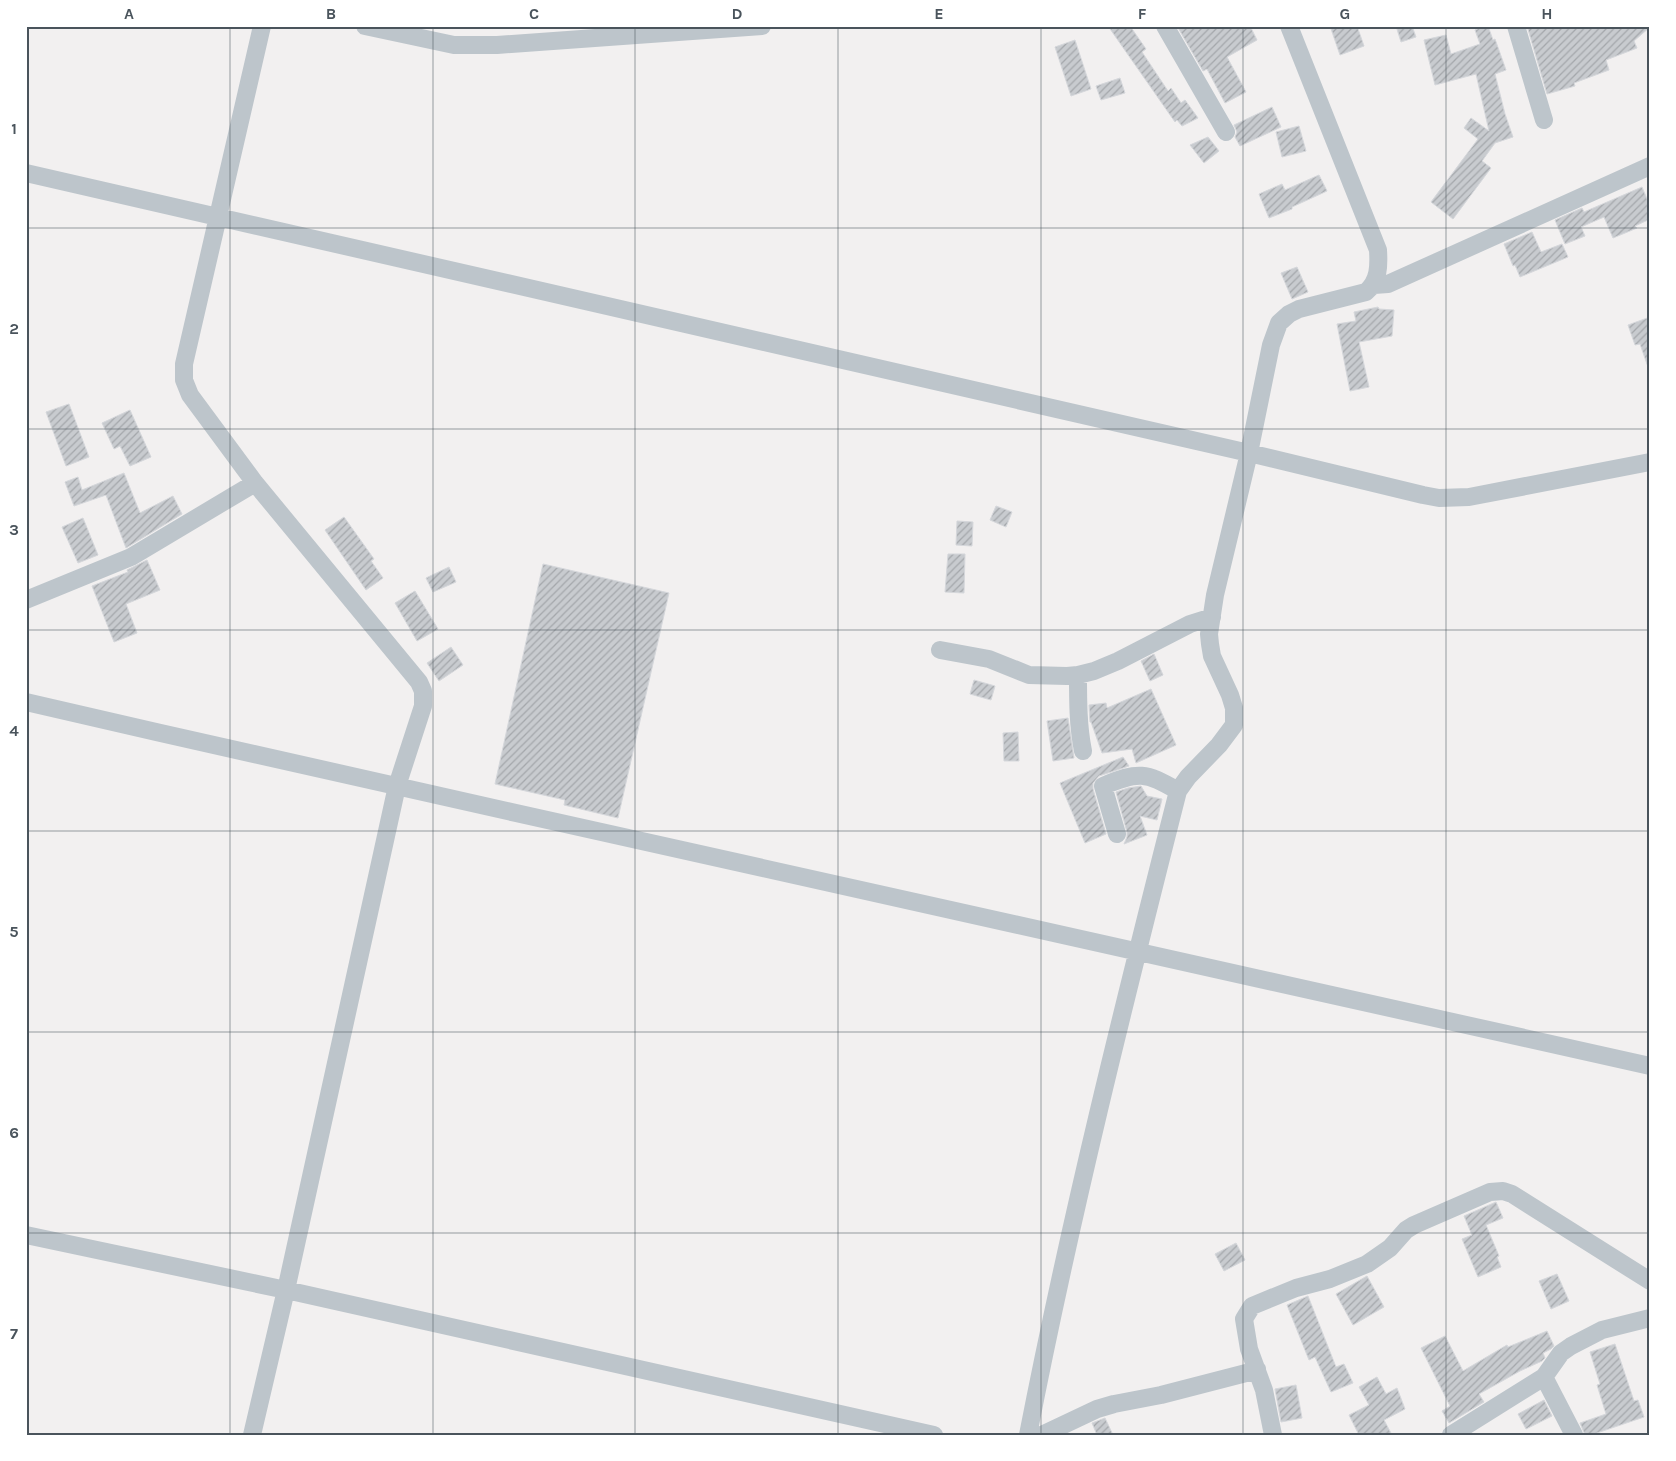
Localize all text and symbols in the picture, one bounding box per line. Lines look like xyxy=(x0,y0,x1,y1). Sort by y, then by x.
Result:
text: A xyxy=(124,4,134,23)
text: B xyxy=(326,4,336,23)
text: C xyxy=(529,4,539,23)
text: D xyxy=(732,4,743,23)
text: E xyxy=(934,4,944,23)
text: F xyxy=(1138,4,1147,23)
text: G xyxy=(1340,4,1350,23)
text: H xyxy=(1541,4,1553,23)
text: 1 xyxy=(11,119,17,138)
text: 2 xyxy=(9,319,19,338)
text: 3 xyxy=(9,520,19,539)
text: 4 xyxy=(9,721,19,740)
text: 5 xyxy=(9,922,19,941)
text: 6 xyxy=(9,1123,19,1142)
text: 7 xyxy=(10,1324,18,1343)

